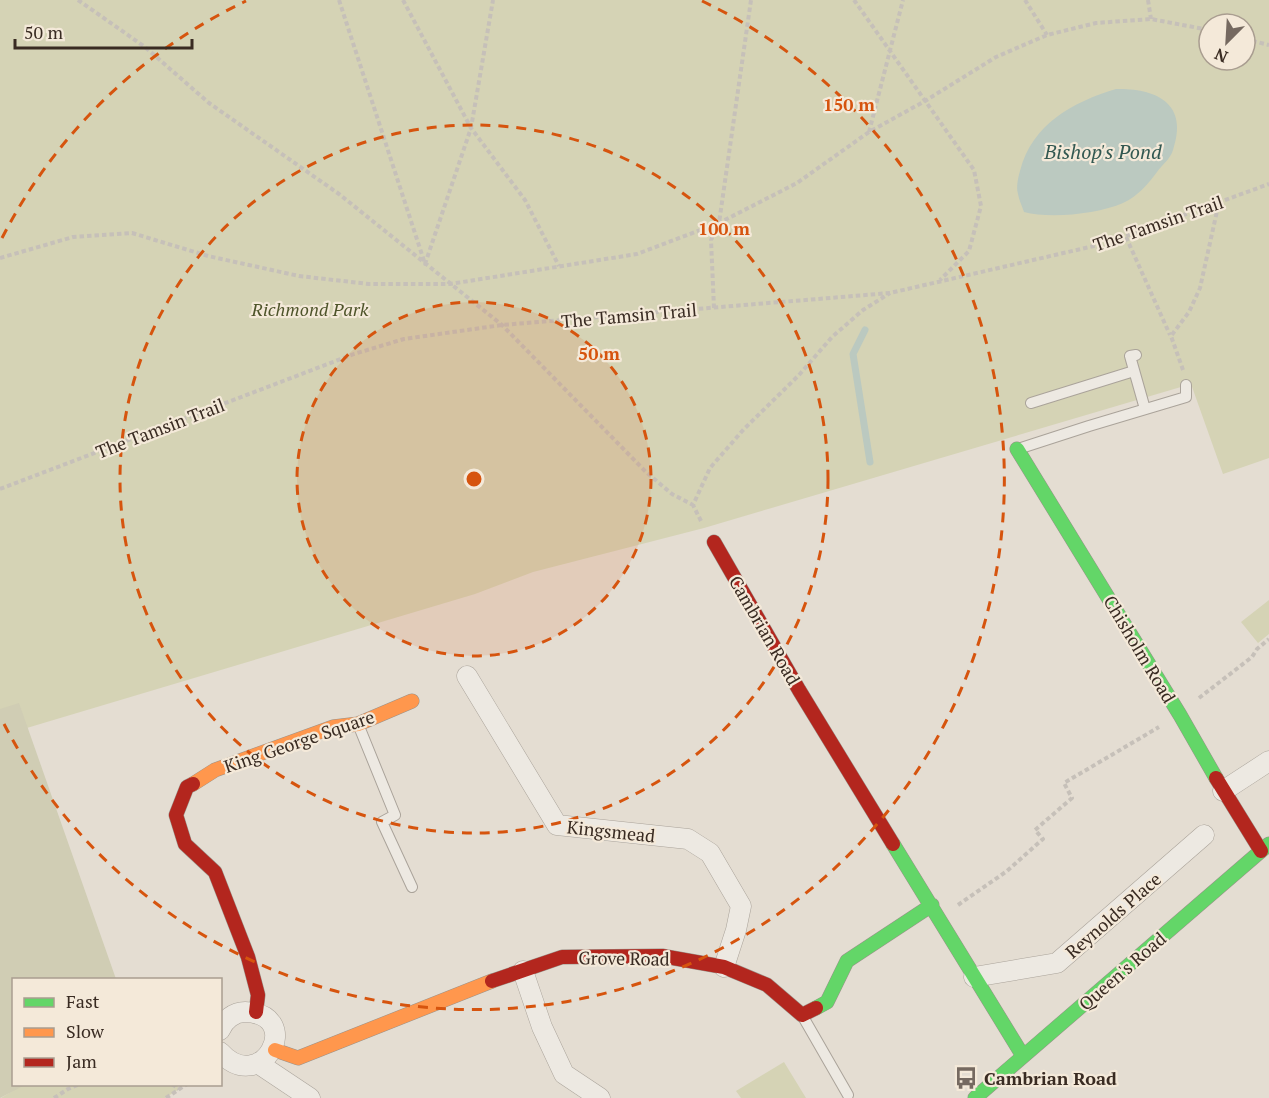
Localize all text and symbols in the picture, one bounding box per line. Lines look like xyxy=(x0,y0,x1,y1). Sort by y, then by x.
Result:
scale bar xyxy=(15,12,192,50)
north arrow xyxy=(1197,12,1257,72)
text: 50 m xyxy=(24,20,64,44)
text: N xyxy=(1211,43,1231,68)
text: 150 m xyxy=(823,92,875,116)
water label: Bishop's Pond xyxy=(1043,138,1162,165)
street label: The Tamsin Trail xyxy=(1090,189,1226,257)
text: 100 m xyxy=(698,216,750,240)
park label: Richmond Park xyxy=(251,297,369,321)
street label: The Tamsin Trail xyxy=(560,297,698,333)
text: 50 m xyxy=(578,341,620,365)
street label: The Tamsin Trail xyxy=(92,392,228,464)
centre of rings xyxy=(464,469,484,489)
street label: Cambrian Road xyxy=(724,571,806,689)
street label: Chisholm Road xyxy=(1098,591,1182,707)
street label: King George Square xyxy=(221,704,377,778)
street label: Kingsmead xyxy=(566,814,656,848)
street label: Reynolds Place xyxy=(1060,867,1166,963)
street label: Queen's Road xyxy=(1073,926,1171,1016)
street label: Grove Road xyxy=(578,945,670,971)
legend xyxy=(12,978,222,1086)
text: Fast xyxy=(66,989,100,1013)
text: Slow xyxy=(66,1019,105,1043)
text: Jam xyxy=(66,1049,97,1073)
bus stop icon: Cambrian Road xyxy=(953,1065,979,1091)
place label: Cambrian Road xyxy=(984,1066,1117,1090)

